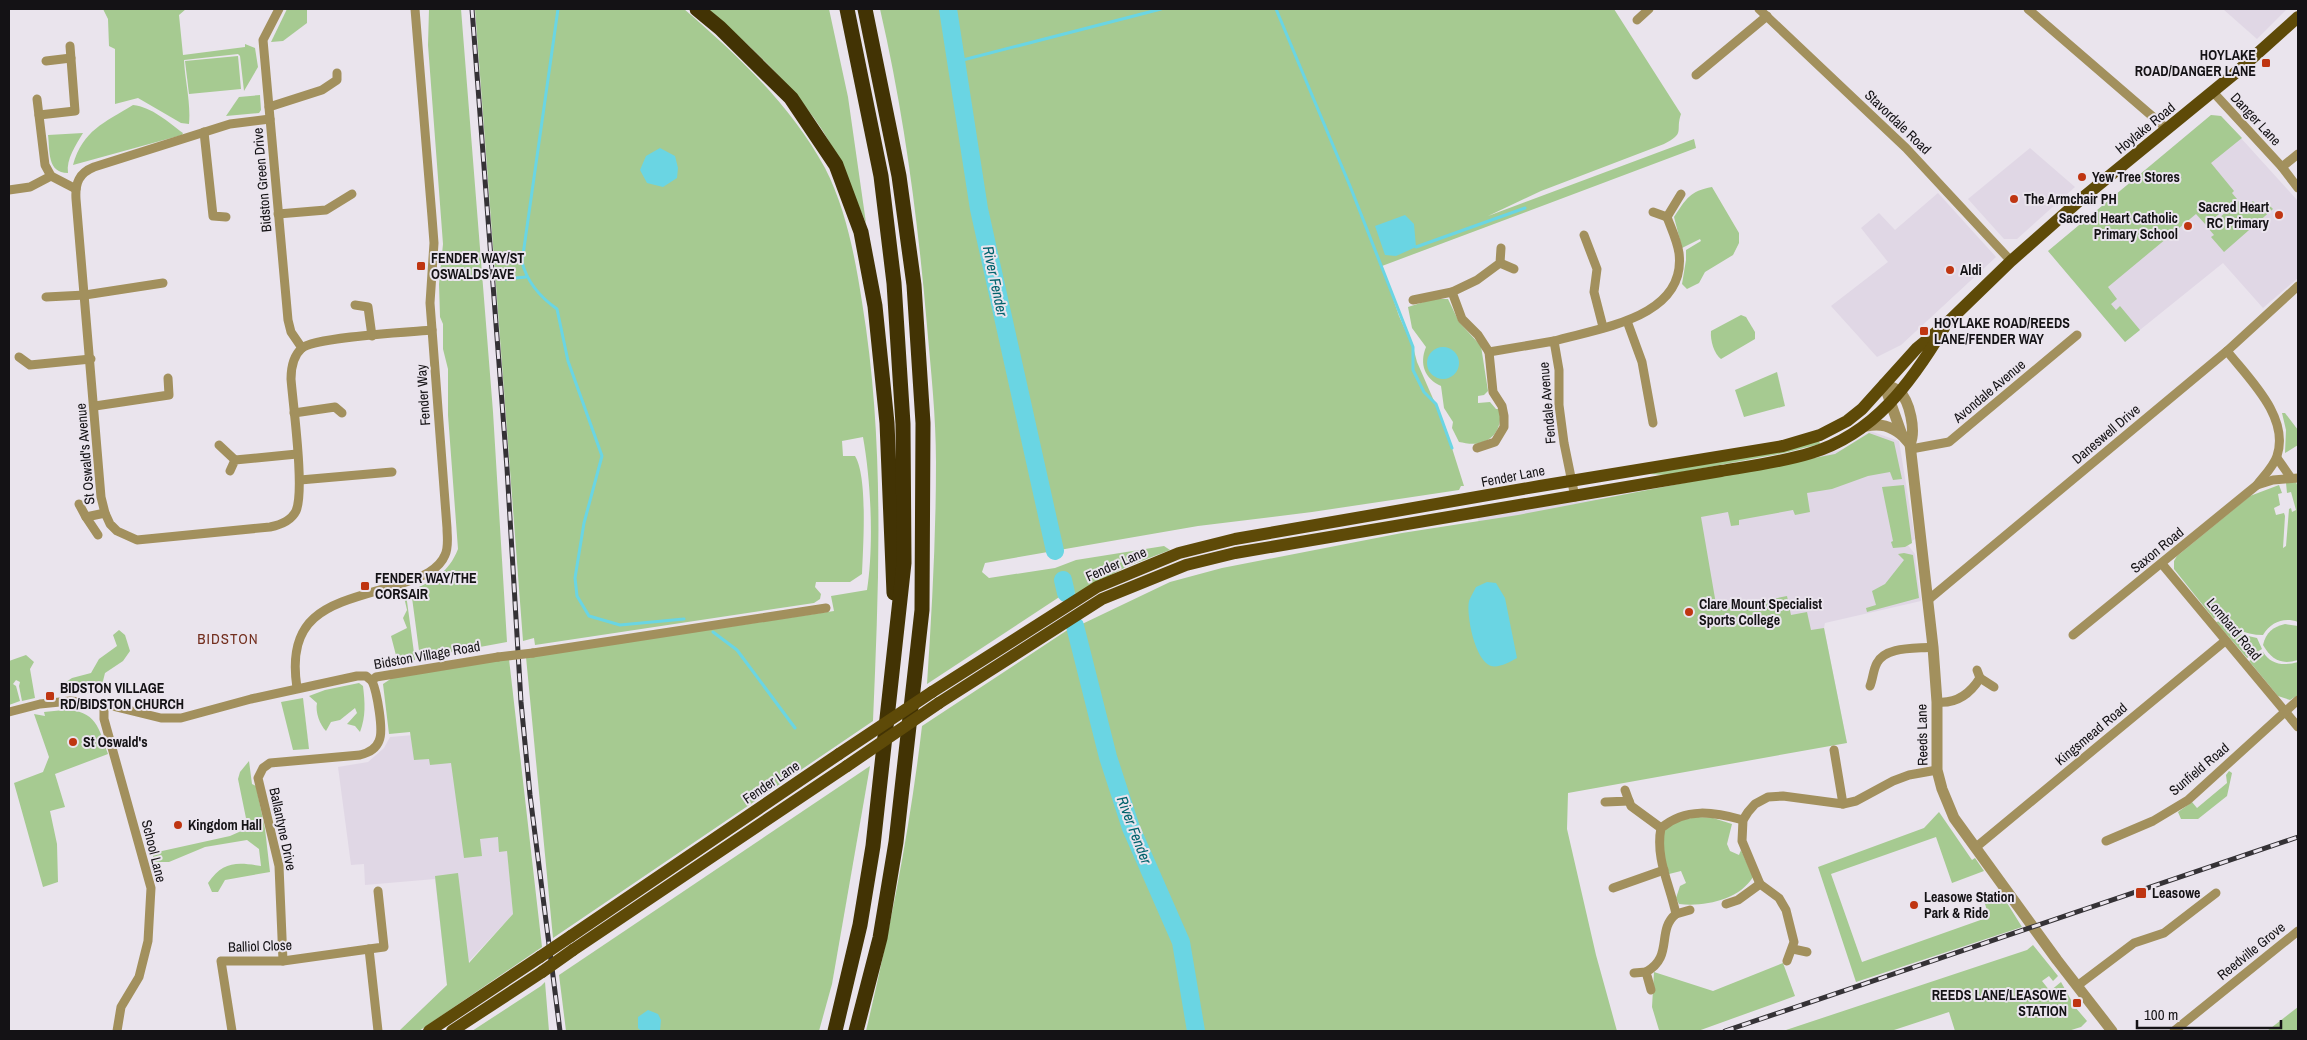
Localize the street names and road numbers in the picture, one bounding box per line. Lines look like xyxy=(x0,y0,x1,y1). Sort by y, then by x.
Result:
street label: Stavordale Road xyxy=(1861,86,1935,158)
street label: Danger Lane xyxy=(2227,89,2285,149)
street label: Hoylake Road xyxy=(2111,98,2179,158)
street label: Bidston Green Drive xyxy=(248,127,276,233)
street label: Avondale Avenue xyxy=(1948,356,2029,427)
street label: Fendale Avenue xyxy=(1534,361,1560,445)
street label: Fender Way xyxy=(412,363,434,426)
street label: Daneswell Drive xyxy=(2068,400,2144,468)
street label: St Oswald's Avenue xyxy=(72,403,98,505)
street label: Fender Lane xyxy=(1480,461,1546,491)
street label: Saxon Road xyxy=(2127,523,2187,577)
street label: Fender Lane xyxy=(1083,543,1149,585)
street label: Lombard Road xyxy=(2203,594,2265,664)
street label: Bidston Village Road xyxy=(372,637,482,673)
street label: Kingsmead Road xyxy=(2051,699,2131,769)
street label: Reeds Lane xyxy=(1912,704,1932,766)
street label: Sunfield Road xyxy=(2165,739,2233,799)
street label: Fender Lane xyxy=(739,756,803,808)
street label: Ballantyne Drive xyxy=(265,786,301,872)
street label: School Lane xyxy=(138,818,170,884)
street label: Reedville Grove xyxy=(2213,918,2289,984)
street label: Balliol Close xyxy=(228,936,292,956)

